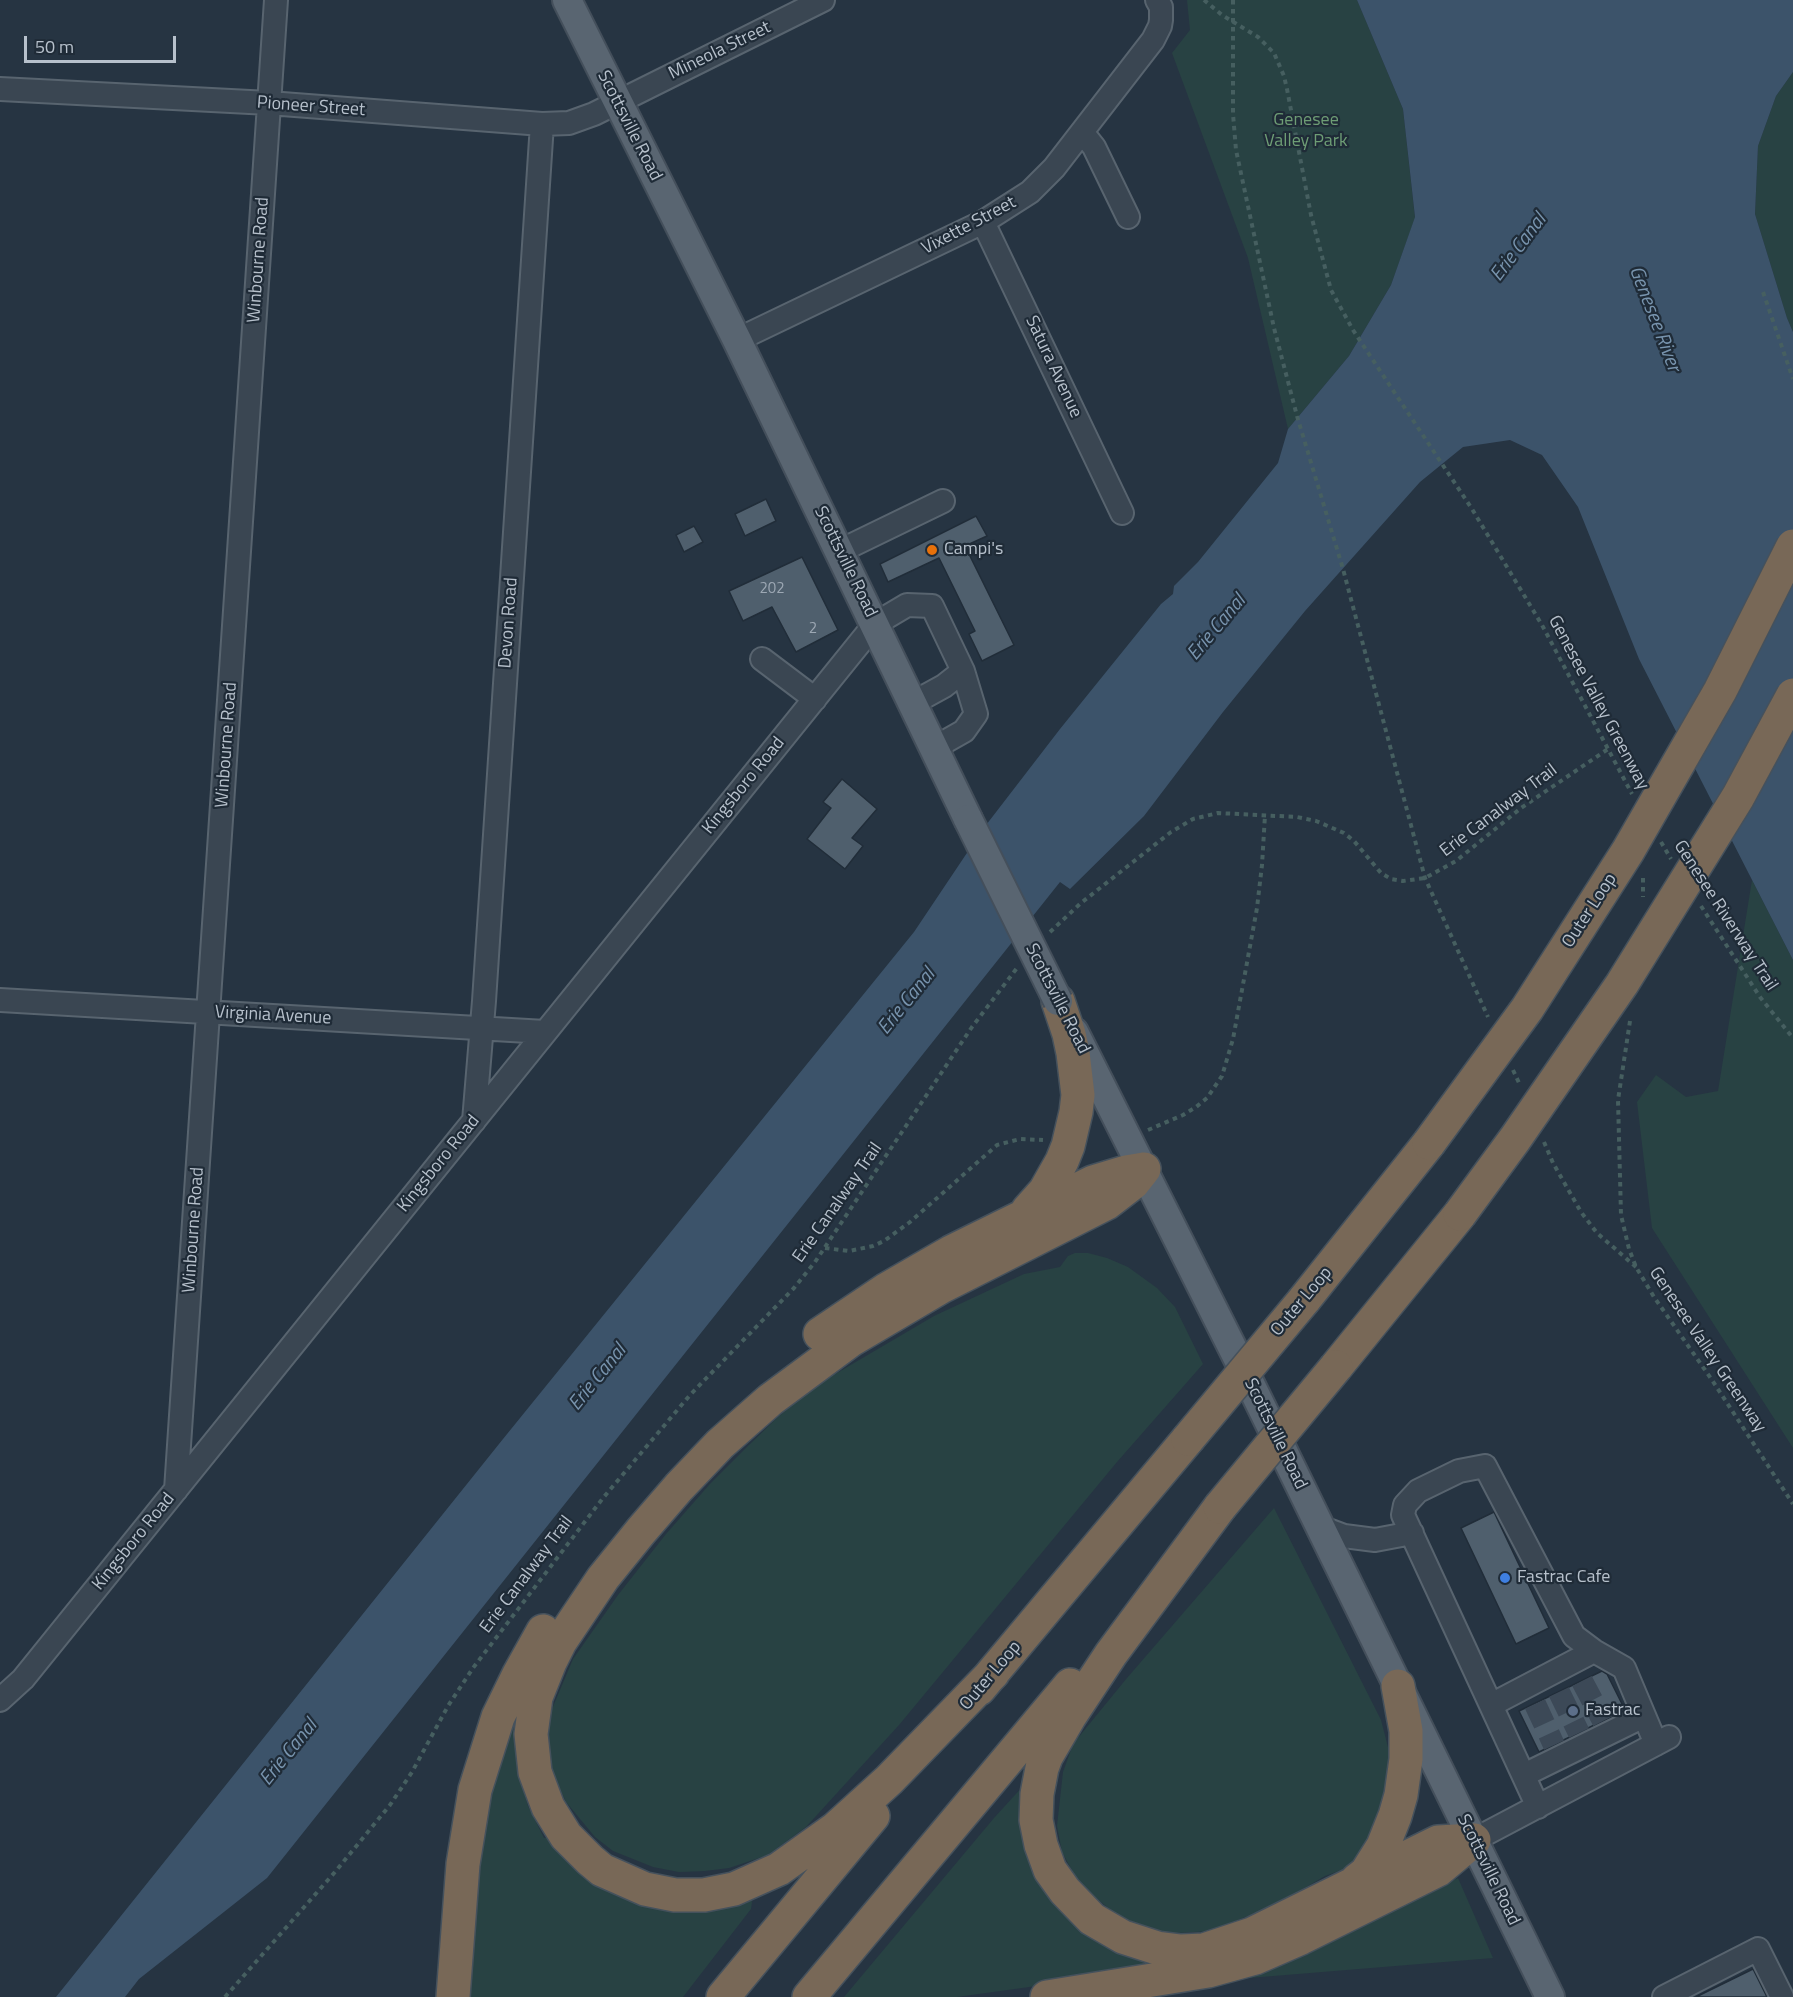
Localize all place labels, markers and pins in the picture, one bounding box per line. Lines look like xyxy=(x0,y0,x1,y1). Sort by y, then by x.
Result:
place label: Campi's xyxy=(944,539,1003,561)
marker: Campi's xyxy=(925,543,939,557)
place label: Fastrac Cafe xyxy=(1517,1567,1610,1589)
marker: Fastrac Cafe xyxy=(1498,1571,1512,1585)
place label: Fastrac xyxy=(1585,1700,1641,1722)
marker: Fastrac xyxy=(1566,1704,1580,1718)

